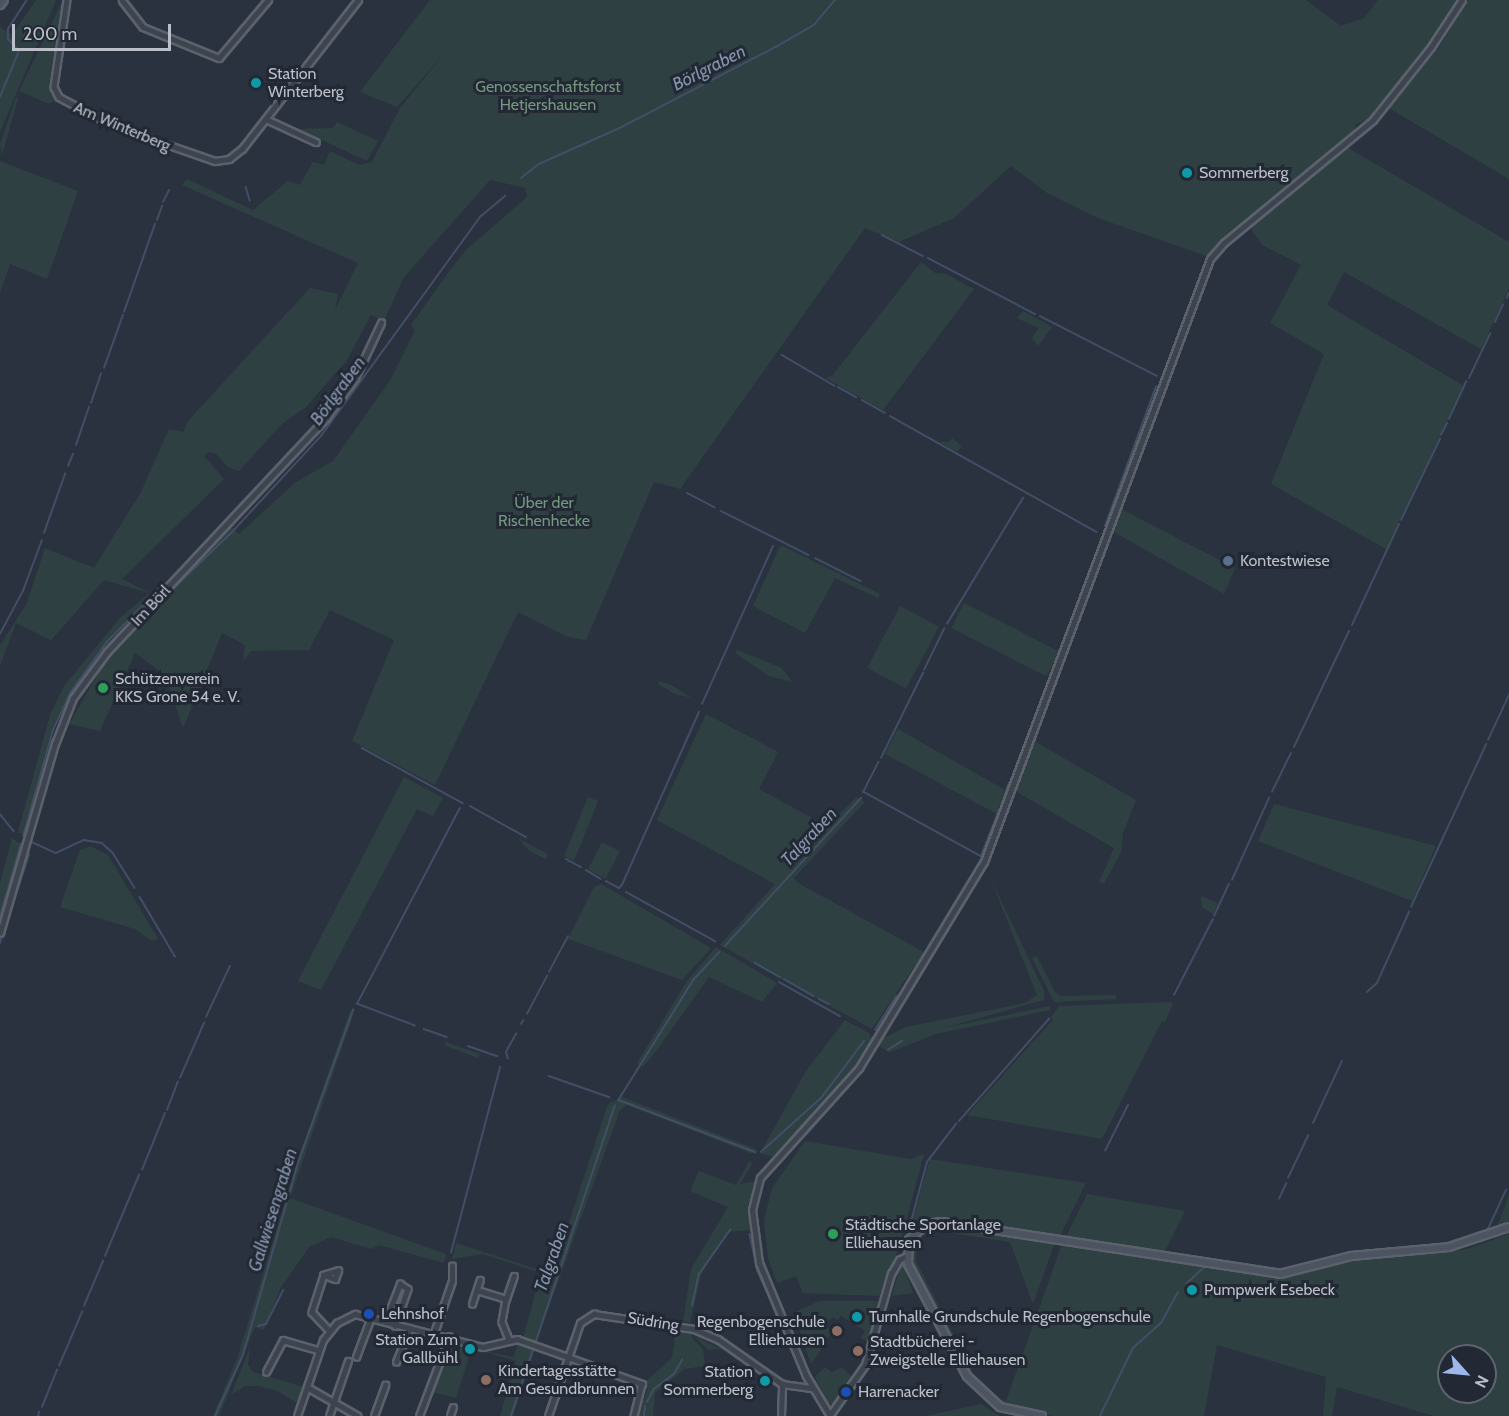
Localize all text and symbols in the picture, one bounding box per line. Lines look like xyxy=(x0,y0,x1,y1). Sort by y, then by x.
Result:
scale bar xyxy=(15,12,174,50)
text: 200 m xyxy=(23,23,77,45)
water label: Börlgraben xyxy=(669,40,749,96)
place label: Station Winterberg xyxy=(268,64,344,102)
marker: Station Winterberg xyxy=(249,76,263,90)
park label: Genossenschaftsforst Hetjershausen xyxy=(475,77,621,115)
street label: Am Winterberg xyxy=(71,98,173,156)
place label: Sommerberg xyxy=(1199,163,1288,183)
marker: Sommerberg xyxy=(1180,166,1194,180)
water label: Börlgraben xyxy=(306,353,370,429)
park label: Über der Rischenhecke xyxy=(498,493,590,531)
place label: Kontestwiese xyxy=(1240,551,1330,571)
marker: Kontestwiese xyxy=(1221,554,1235,568)
street label: Im Börl xyxy=(127,582,175,630)
place label: Schützenverein KKS Grone 54 e. V. xyxy=(115,669,240,707)
marker: Schützenverein KKS Grone 54 e. V. xyxy=(96,681,110,695)
water label: Talgraben xyxy=(777,803,841,871)
water label: Gallwiesengraben xyxy=(244,1146,302,1274)
place label: Städtische Sportanlage Elliehausen xyxy=(845,1215,1001,1253)
water label: Talgraben xyxy=(530,1219,574,1295)
marker: Städtische Sportanlage Elliehausen xyxy=(826,1227,840,1241)
place label: Pumpwerk Esebeck xyxy=(1204,1280,1335,1300)
marker: Pumpwerk Esebeck xyxy=(1185,1283,1199,1297)
place label: Lehnshof xyxy=(381,1304,444,1324)
marker: Lehnshof xyxy=(362,1307,376,1321)
place label: Turnhalle Grundschule Regenbogenschule xyxy=(869,1307,1151,1327)
street label: Südring xyxy=(626,1308,680,1336)
marker: Turnhalle Grundschule Regenbogenschule xyxy=(850,1310,864,1324)
place label: Regenbogenschule Elliehausen xyxy=(697,1312,825,1350)
marker: Regenbogenschule Elliehausen xyxy=(830,1324,844,1338)
place label: Station Zum Gallbühl xyxy=(375,1330,458,1368)
place label: Stadtbücherei - Zweigstelle Elliehausen xyxy=(870,1332,1026,1370)
marker: Station Zum Gallbühl xyxy=(463,1342,477,1356)
marker: Stadtbücherei - Zweigstelle Elliehausen xyxy=(851,1344,865,1358)
north arrow xyxy=(1437,1344,1497,1404)
place label: Kindertagesstätte Am Gesundbrunnen xyxy=(498,1361,635,1399)
place label: Station Sommerberg xyxy=(664,1362,753,1400)
text: N xyxy=(1471,1372,1493,1391)
marker: Kindertagesstätte Am Gesundbrunnen xyxy=(479,1373,493,1387)
marker: Station Sommerberg xyxy=(758,1374,772,1388)
place label: Harrenacker xyxy=(858,1382,939,1402)
marker: Harrenacker xyxy=(839,1385,853,1399)

